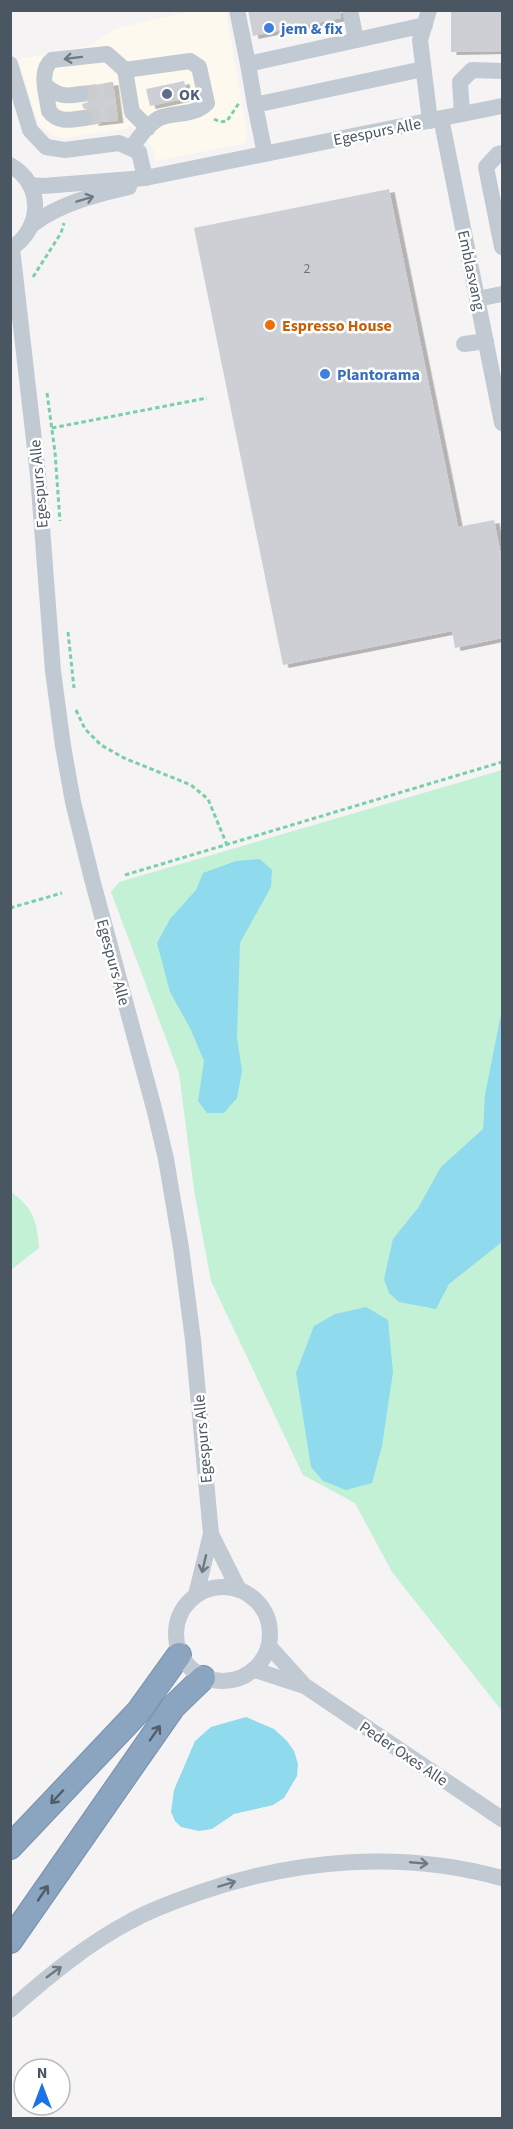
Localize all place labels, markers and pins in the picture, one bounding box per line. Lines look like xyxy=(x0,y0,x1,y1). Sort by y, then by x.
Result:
place label: jem & fix xyxy=(280,18,343,40)
marker: jem & fix xyxy=(262,21,276,35)
place label: OK xyxy=(179,84,200,106)
marker: OK xyxy=(160,87,174,101)
place label: Espresso House xyxy=(282,315,392,337)
marker: Espresso House xyxy=(263,318,277,332)
place label: Plantorama xyxy=(337,364,420,386)
marker: Plantorama xyxy=(318,367,332,381)

